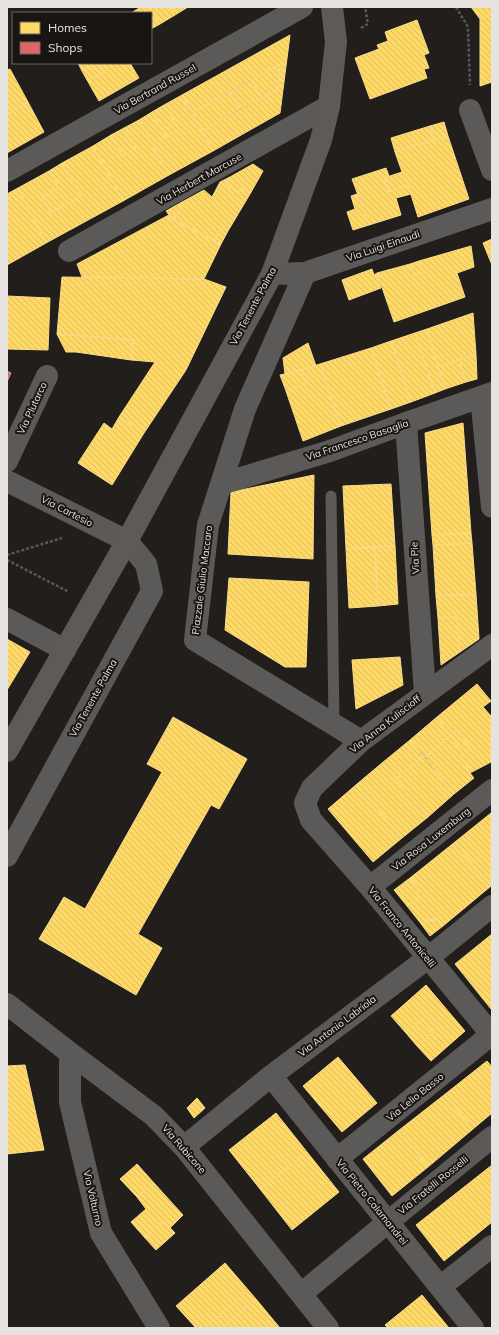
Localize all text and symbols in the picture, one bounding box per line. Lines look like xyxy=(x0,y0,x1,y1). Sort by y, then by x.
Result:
legend xyxy=(12,12,152,64)
text: Homes xyxy=(48,20,87,35)
text: Shops xyxy=(48,40,83,55)
street label: Via Bertrand Russel xyxy=(112,61,198,117)
street label: Via Herbert Marcuse xyxy=(154,150,244,208)
street label: Via Luigi Einaudi xyxy=(345,227,421,265)
street label: Via Tenente Palma xyxy=(227,265,279,347)
street label: Via Plutarco xyxy=(14,380,50,436)
street label: Via Francesco Basaglia xyxy=(304,416,410,464)
street label: Via Cartesio xyxy=(39,492,95,530)
street label: Piazzale Giulio Maccaro xyxy=(189,524,215,635)
street label: Via Pie xyxy=(407,541,423,575)
street label: Via Tenente Palma xyxy=(66,657,120,739)
street label: Via Anna Kuliscioff xyxy=(347,692,424,756)
street label: Via Rosa Luxemburg xyxy=(389,804,473,874)
street label: Via Franco Antonicelli xyxy=(365,884,439,970)
street label: Via Antonio Labriola xyxy=(295,992,379,1060)
street label: Via Lelio Basso xyxy=(384,1070,447,1124)
street label: Via Rubicone xyxy=(159,1122,209,1176)
street label: Via Fratelli Rosselli xyxy=(395,1153,471,1217)
street label: Via Pietro Calamandrei xyxy=(333,1156,411,1248)
street label: Via Volturno xyxy=(80,1169,106,1227)

